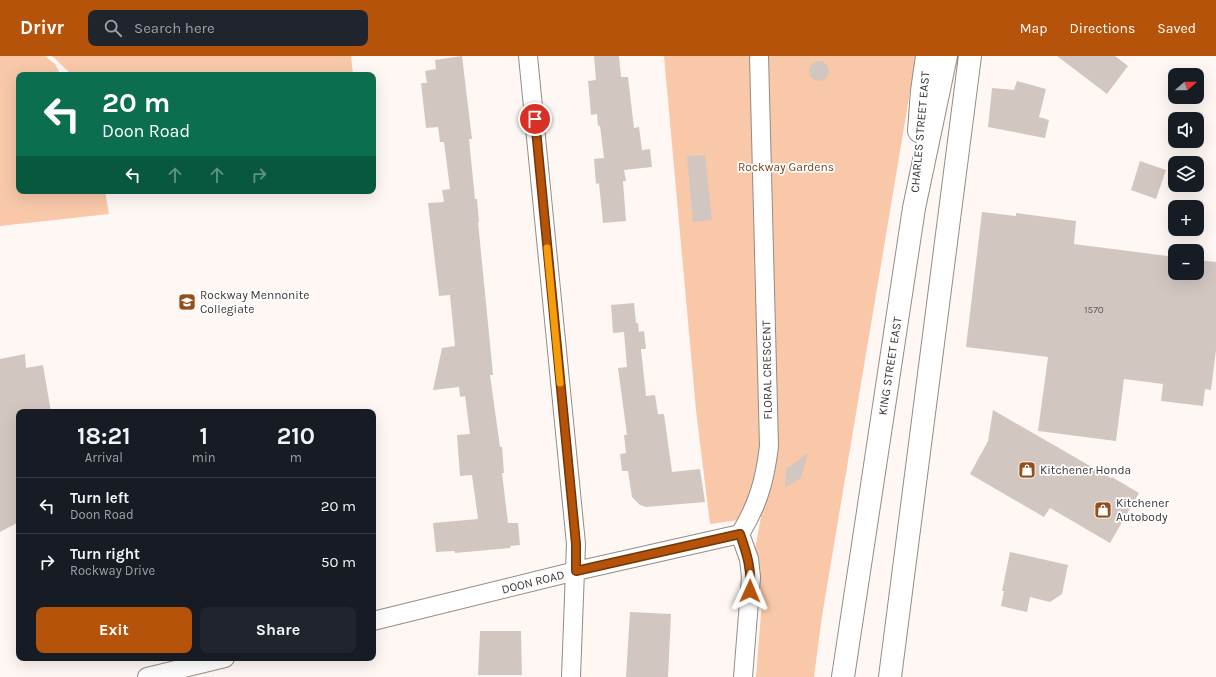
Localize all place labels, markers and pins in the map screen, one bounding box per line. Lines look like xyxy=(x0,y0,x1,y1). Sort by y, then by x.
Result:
pin xyxy=(518,102,552,136)
place label: Rockway Mennonite Collegiate xyxy=(200,288,309,316)
school or university icon: Rockway Mennonite Collegiate xyxy=(177,292,197,312)
shop icon: Kitchener Honda xyxy=(1017,460,1037,480)
place label: Kitchener Honda xyxy=(1040,463,1131,477)
place label: Kitchener Autobody xyxy=(1116,496,1169,524)
shop icon: Kitchener Autobody xyxy=(1093,500,1113,520)

